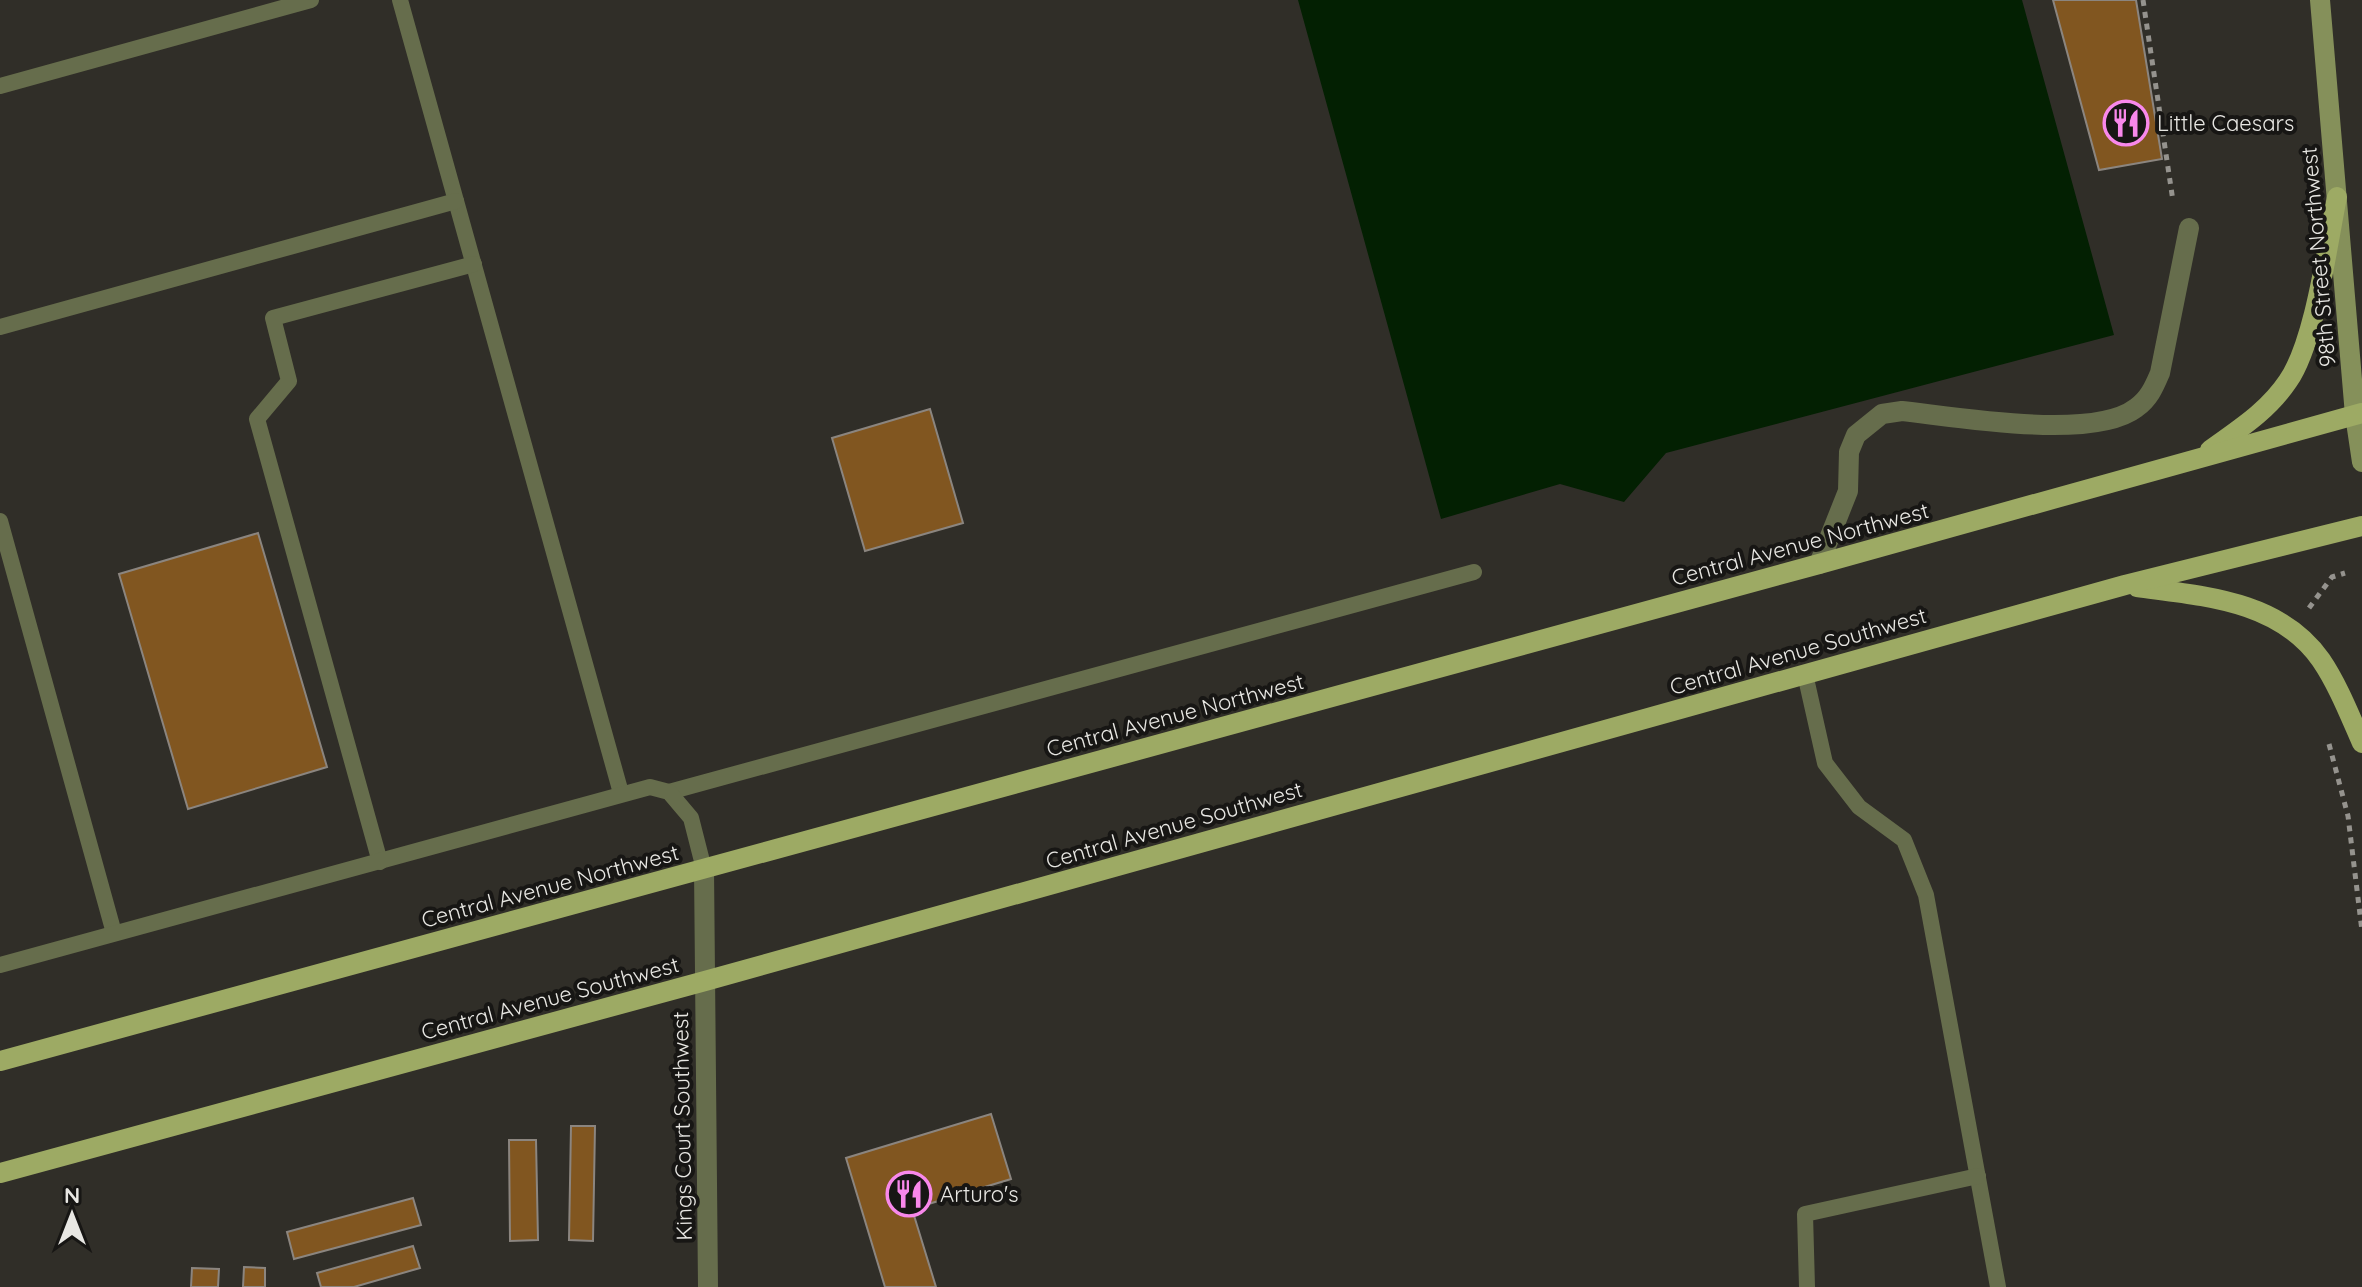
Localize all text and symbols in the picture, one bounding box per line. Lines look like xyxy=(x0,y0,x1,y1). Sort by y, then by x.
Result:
restaurant icon: Little Caesars xyxy=(2102,99,2150,147)
place label: Little Caesars xyxy=(2157,109,2294,137)
street label: 98th Street Northwest xyxy=(2294,146,2342,368)
street label: Central Avenue Northwest xyxy=(1668,496,1932,592)
street label: Central Avenue Southwest xyxy=(1666,601,1930,701)
street label: Central Avenue Northwest xyxy=(1043,667,1307,763)
street label: Central Avenue Southwest xyxy=(1042,775,1306,875)
street label: Central Avenue Northwest xyxy=(418,838,682,934)
street label: Central Avenue Southwest xyxy=(418,950,682,1046)
street label: Kings Court Southwest xyxy=(666,1011,698,1241)
restaurant icon: Arturo's xyxy=(885,1170,933,1218)
north arrow xyxy=(32,1175,112,1255)
place label: Arturo's xyxy=(940,1180,1019,1208)
text: N xyxy=(64,1181,80,1209)

